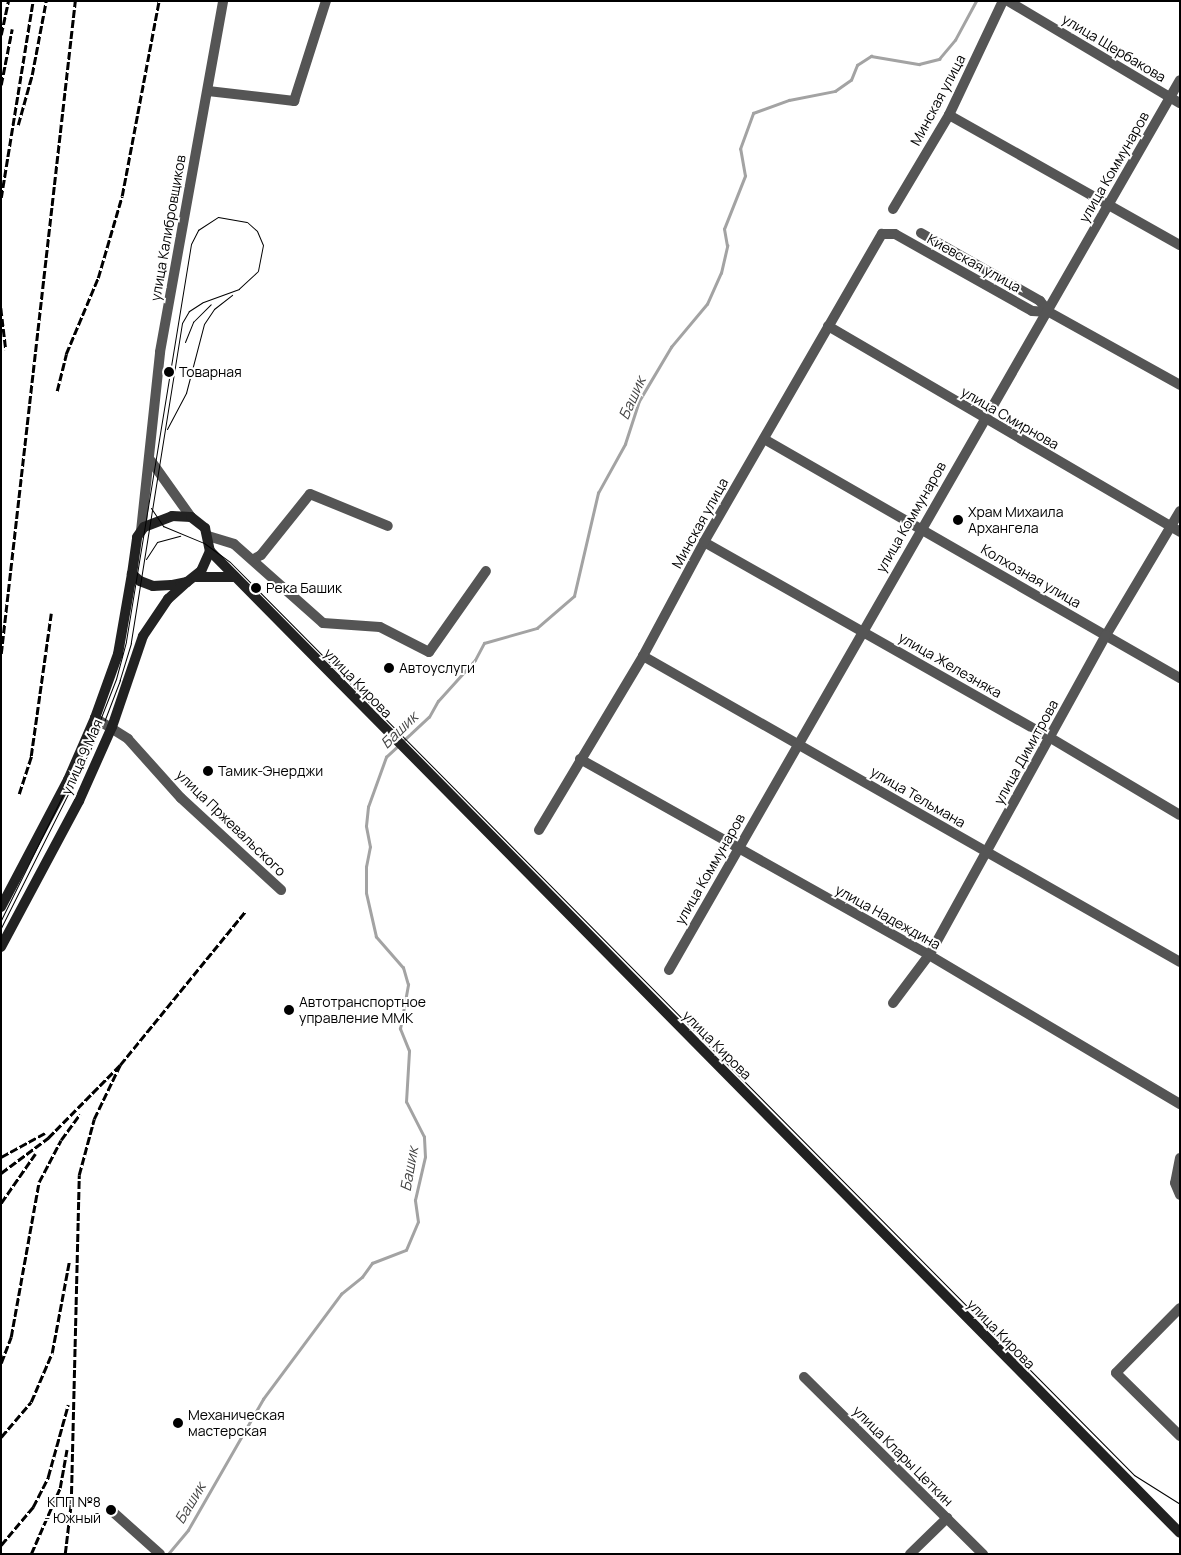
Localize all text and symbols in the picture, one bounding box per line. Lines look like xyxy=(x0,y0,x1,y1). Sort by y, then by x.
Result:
street label: улица Щербакова xyxy=(1059,10,1169,86)
street label: Минская улица xyxy=(907,52,969,148)
street label: улица Коммунаров xyxy=(1075,109,1153,225)
street label: улица Калибровщиков xyxy=(147,154,189,302)
street label: Киевская улица xyxy=(924,230,1024,296)
place label: Товарная xyxy=(179,364,242,380)
marker: Товарная xyxy=(163,366,175,378)
water label: Башик xyxy=(615,374,649,422)
street label: улица Смирнова xyxy=(958,383,1062,453)
street label: улица Коммунаров xyxy=(872,459,950,575)
street label: Минская улица xyxy=(668,475,732,571)
place label: Храм Михаила Архангела xyxy=(968,504,1063,536)
marker: Храм Михаила Архангела xyxy=(952,514,964,526)
street label: Колхозная улица xyxy=(978,541,1084,611)
place label: Река Башик xyxy=(266,580,342,596)
marker: Река Башик xyxy=(250,582,262,594)
street label: улица Железняка xyxy=(895,629,1005,701)
street label: улица Кирова xyxy=(321,645,395,721)
place label: Автоуслуги xyxy=(399,660,475,676)
marker: Автоуслуги xyxy=(383,662,395,674)
street label: улица Димитрова xyxy=(990,697,1062,807)
water label: Башик xyxy=(377,708,421,752)
street label: улица 9 Мая xyxy=(58,717,106,797)
place label: Тамик-Энерджи xyxy=(218,763,323,779)
street label: улица Тельмана xyxy=(867,763,969,831)
marker: Тамик-Энерджи xyxy=(202,765,214,777)
street label: улица Пржевальского xyxy=(173,766,289,880)
street label: улица Коммунаров xyxy=(671,811,749,927)
street label: улица Надеждина xyxy=(832,881,944,953)
place label: Автотранспортное управление ММК xyxy=(299,994,426,1026)
marker: Автотранспортное управление ММК xyxy=(283,1004,295,1016)
street label: улица Кирова xyxy=(679,1007,755,1083)
water label: Башик xyxy=(396,1145,422,1193)
street label: улица Кирова xyxy=(964,1296,1038,1372)
street label: улица Клары Цеткин xyxy=(849,1402,957,1510)
place label: Механическая мастерская xyxy=(188,1407,285,1440)
marker: Механическая мастерская xyxy=(172,1417,184,1429)
water label: Башик xyxy=(171,1479,209,1527)
place label: КПП №8 - Южный xyxy=(44,1494,101,1526)
marker: КПП №8 - Южный xyxy=(105,1504,117,1516)

